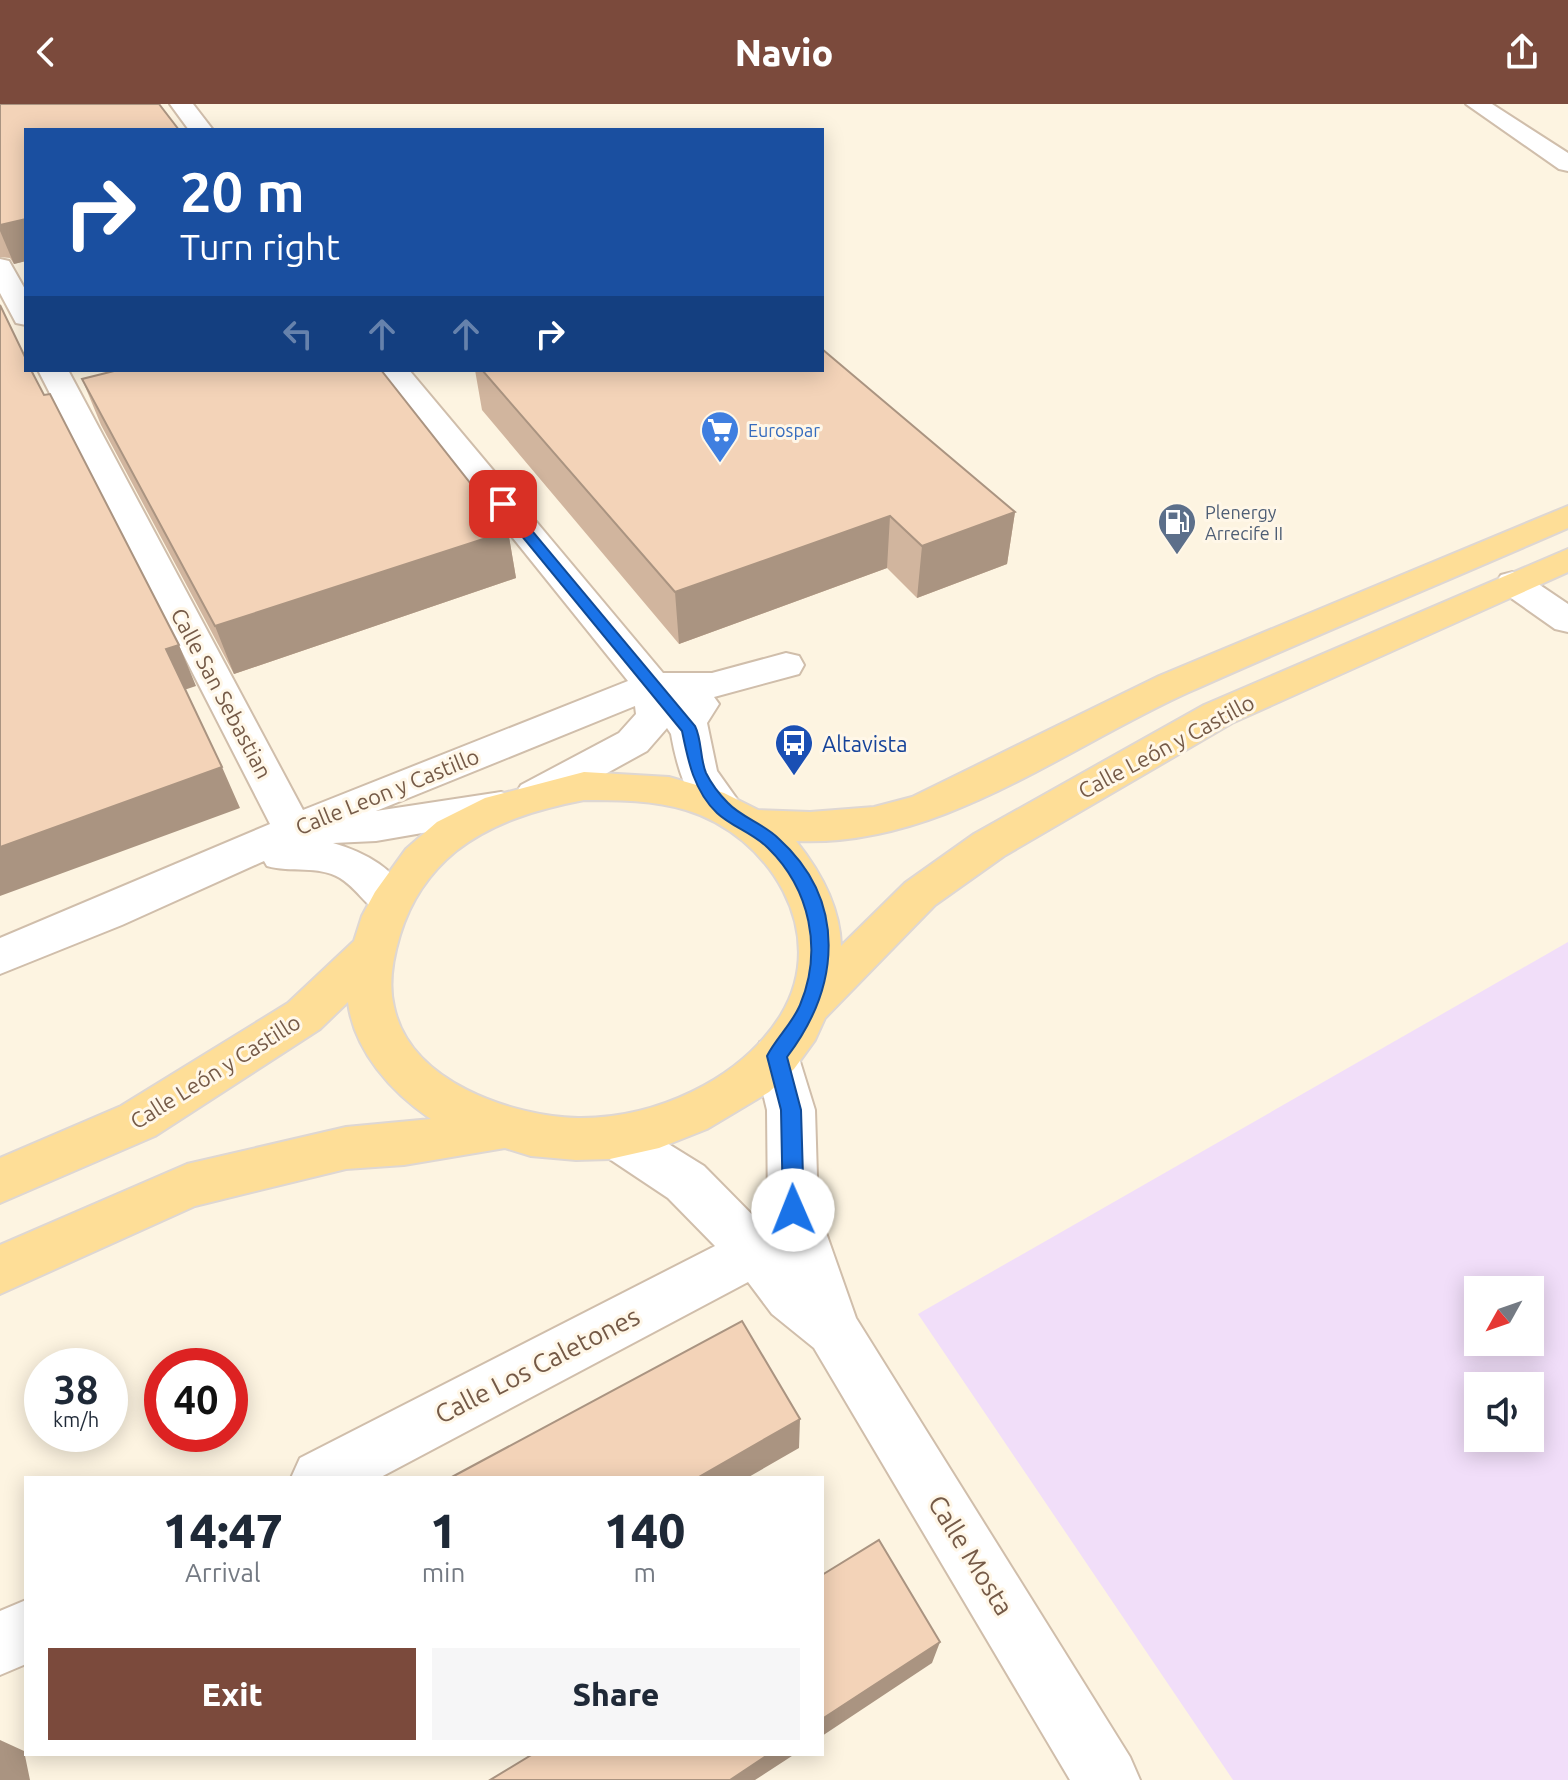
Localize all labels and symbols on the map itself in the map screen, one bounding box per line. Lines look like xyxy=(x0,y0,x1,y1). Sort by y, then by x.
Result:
supermarket icon: Eurospar xyxy=(699,409,741,464)
place label: Eurospar xyxy=(748,420,820,440)
pin xyxy=(469,470,537,538)
fuel station icon: Plenergy Arrecife II xyxy=(1156,501,1198,556)
place label: Plenergy Arrecife II xyxy=(1205,502,1283,543)
street label: Calle San Sebastian xyxy=(167,604,277,782)
street label: Calle León y Castillo xyxy=(1074,689,1258,803)
bus stop icon: Altavista xyxy=(773,722,815,777)
place label: Altavista xyxy=(822,731,908,756)
street label: Calle Leon y Castillo xyxy=(292,743,482,839)
street label: Calle León y Castillo xyxy=(125,1009,305,1133)
position arrow xyxy=(751,1168,835,1252)
north arrow xyxy=(1464,1276,1544,1356)
street label: Calle Los Caletones xyxy=(430,1301,644,1429)
speed limit sign: 40 xyxy=(144,1348,248,1452)
street label: Calle Mosta xyxy=(923,1490,1019,1620)

